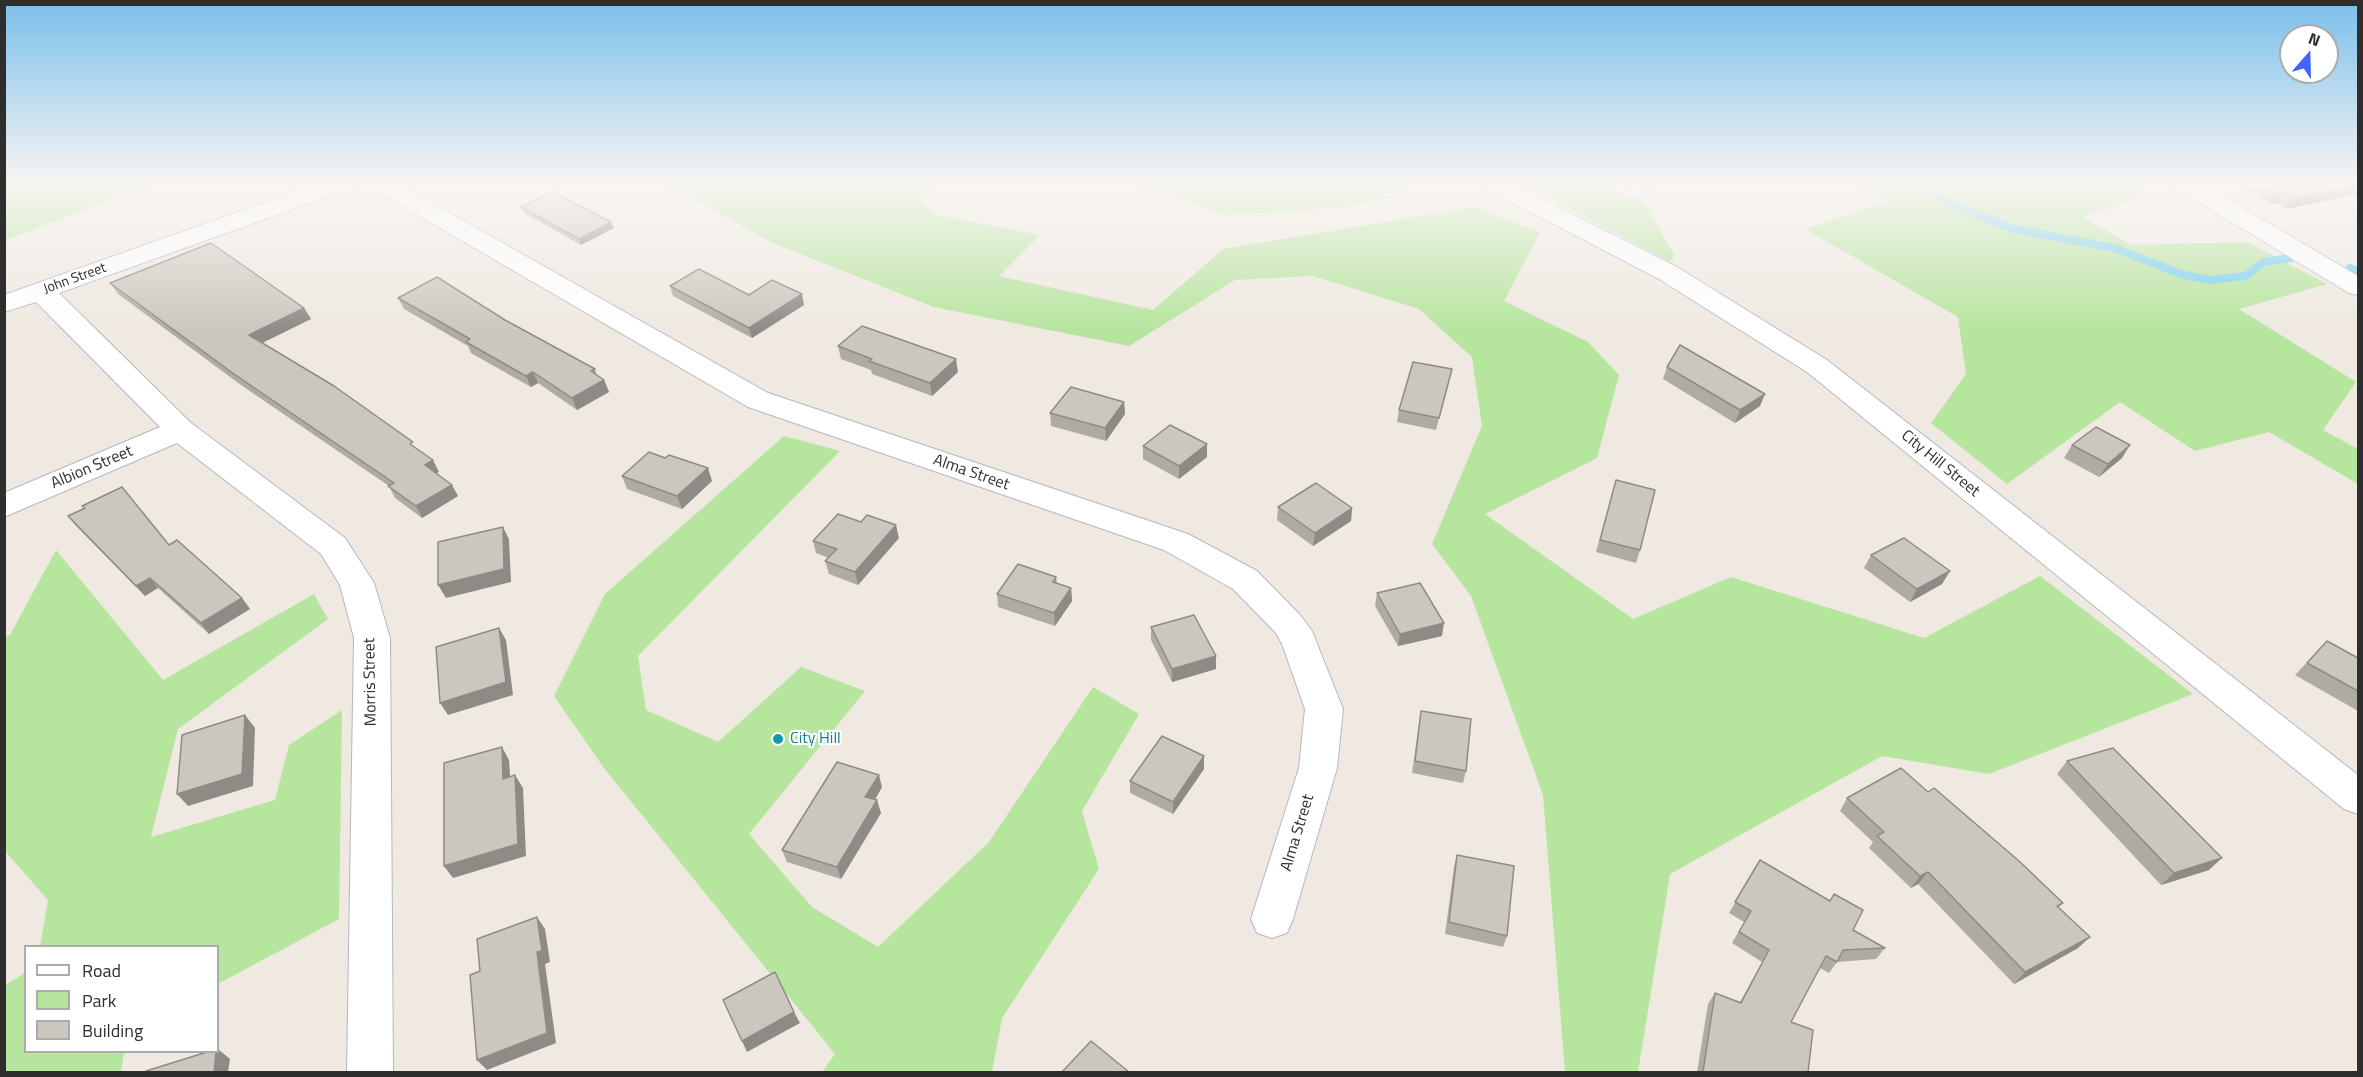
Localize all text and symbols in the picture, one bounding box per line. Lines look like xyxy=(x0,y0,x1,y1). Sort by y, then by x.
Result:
north arrow xyxy=(2279,24,2339,84)
text: N xyxy=(2305,26,2324,52)
street label: John Street xyxy=(41,260,109,298)
street label: City Hill Street xyxy=(1897,426,1983,502)
street label: Albion Street xyxy=(48,442,136,494)
street label: Alma Street xyxy=(930,451,1012,495)
street label: Morris Street xyxy=(361,638,381,726)
place label: City Hill xyxy=(790,729,841,749)
marker: City Hill xyxy=(771,732,785,746)
street label: Alma Street xyxy=(1277,792,1319,874)
legend xyxy=(24,945,219,1053)
text: Road xyxy=(82,957,121,984)
text: Park xyxy=(82,987,116,1014)
text: Building xyxy=(82,1017,143,1044)

